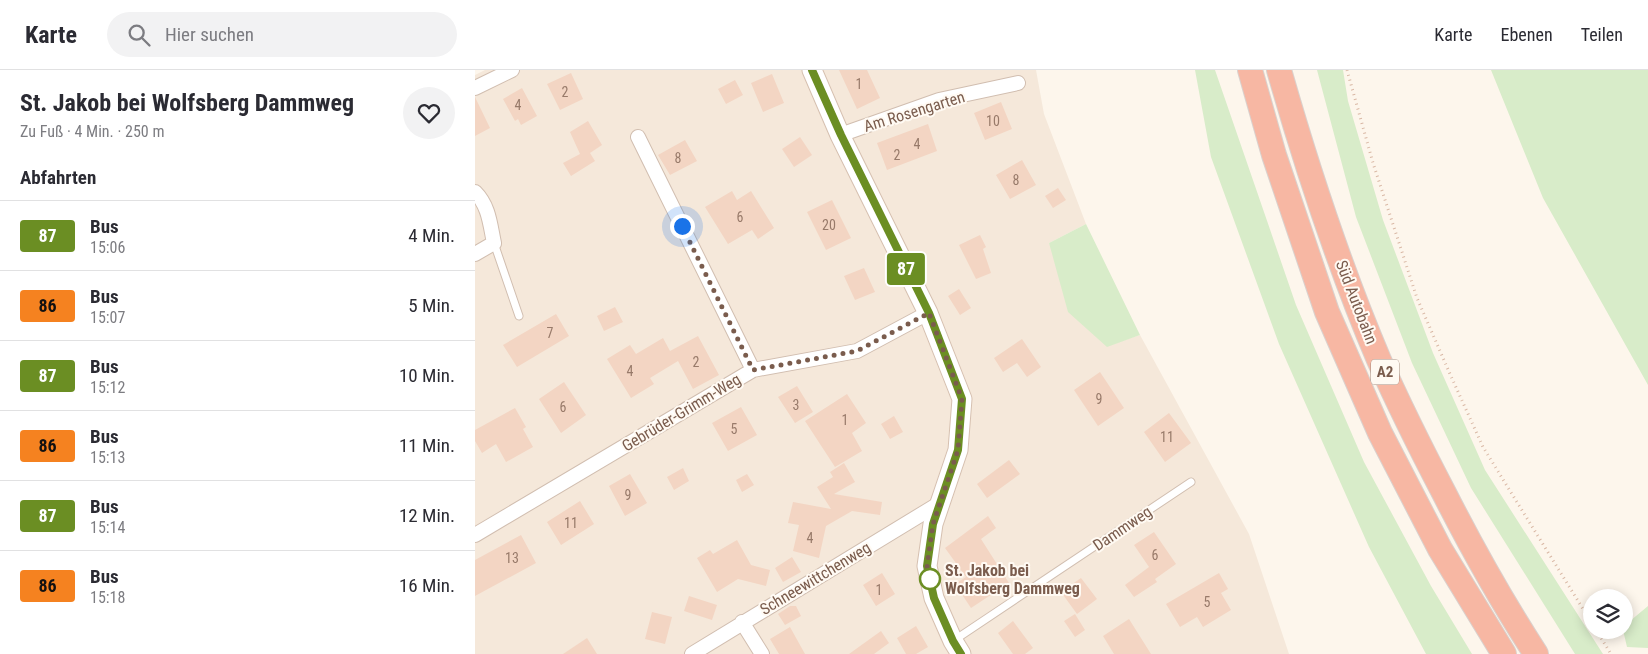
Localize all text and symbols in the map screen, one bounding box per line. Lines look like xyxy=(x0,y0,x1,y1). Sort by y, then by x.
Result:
search box xyxy=(107,12,457,57)
text: Karte xyxy=(25,21,77,49)
icon: search xyxy=(125,21,153,49)
text: Hier suchen xyxy=(165,23,254,46)
text: Karte xyxy=(1434,24,1473,45)
text: Ebenen xyxy=(1501,24,1553,45)
text: Teilen xyxy=(1581,24,1623,45)
house number: 1 xyxy=(856,76,862,92)
house number: 2 xyxy=(562,84,569,100)
button: heart xyxy=(403,87,455,139)
street label: Am Rosengarten xyxy=(861,87,967,136)
text: St. Jakob bei Wolfsberg Dammweg xyxy=(20,89,354,117)
house number: 4 xyxy=(515,97,522,113)
house number: 10 xyxy=(986,113,1000,129)
text: Zu Fuß · 4 Min. · 250 m xyxy=(20,122,164,141)
house number: 4 xyxy=(914,136,921,152)
house number: 2 xyxy=(894,147,901,163)
house number: 8 xyxy=(675,150,682,166)
text: Abfahrten xyxy=(20,166,96,189)
house number: 8 xyxy=(1013,172,1020,188)
house number: 6 xyxy=(737,209,744,225)
your location xyxy=(670,214,695,239)
text: Bus xyxy=(90,215,119,238)
house number: 20 xyxy=(822,217,836,233)
text: 4 Min. xyxy=(408,224,455,247)
text: 87 xyxy=(38,225,57,246)
text: 15:06 xyxy=(90,238,125,257)
line badge: 87 xyxy=(883,253,929,285)
text: 87 xyxy=(897,258,915,279)
street label: Süd Autobahn xyxy=(1332,258,1381,347)
text: Bus xyxy=(90,285,119,308)
text: 5 Min. xyxy=(408,294,455,317)
text: 86 xyxy=(38,295,57,316)
text: 15:07 xyxy=(90,308,125,327)
house number: 7 xyxy=(547,325,554,341)
house number: 2 xyxy=(693,354,700,370)
text: Bus xyxy=(90,355,119,378)
road number: A2 xyxy=(1371,360,1399,384)
house number: 4 xyxy=(627,363,634,379)
text: 10 Min. xyxy=(399,364,455,387)
text: 87 xyxy=(38,365,57,386)
street label: Gebrüder-Grimm-Weg xyxy=(618,369,744,455)
text: 15:12 xyxy=(90,378,125,397)
house number: 9 xyxy=(1096,391,1102,407)
house number: 3 xyxy=(793,397,799,413)
house number: 6 xyxy=(560,399,567,415)
house number: 1 xyxy=(842,412,848,428)
house number: 5 xyxy=(731,421,738,437)
text: Bus xyxy=(90,425,119,448)
house number: 11 xyxy=(1160,429,1174,445)
text: 11 Min. xyxy=(399,434,455,457)
text: 86 xyxy=(38,435,57,456)
text: 15:13 xyxy=(90,448,125,467)
house number: 9 xyxy=(625,487,631,503)
text: Bus xyxy=(90,495,119,518)
street label: Dammweg xyxy=(1089,502,1155,555)
text: 12 Min. xyxy=(399,504,455,527)
text: 87 xyxy=(38,505,57,526)
house number: 11 xyxy=(564,515,578,531)
text: 15:14 xyxy=(90,518,125,537)
house number: 4 xyxy=(807,530,814,546)
street label: Schneewittchenweg xyxy=(756,538,874,619)
house number: 6 xyxy=(1152,547,1159,563)
house number: 13 xyxy=(505,550,519,566)
place label: St. Jakob bei Wolfsberg Dammweg xyxy=(945,561,1080,598)
text: Bus xyxy=(90,565,119,588)
marker: St. Jakob bei Wolfsberg Dammweg xyxy=(919,568,941,590)
text: 16 Min. xyxy=(399,574,455,597)
text: 86 xyxy=(38,575,57,596)
house number: 1 xyxy=(876,582,882,598)
text: 15:18 xyxy=(90,588,125,607)
map controls xyxy=(1583,589,1633,639)
button: layers xyxy=(1583,589,1633,639)
house number: 5 xyxy=(1204,594,1211,610)

